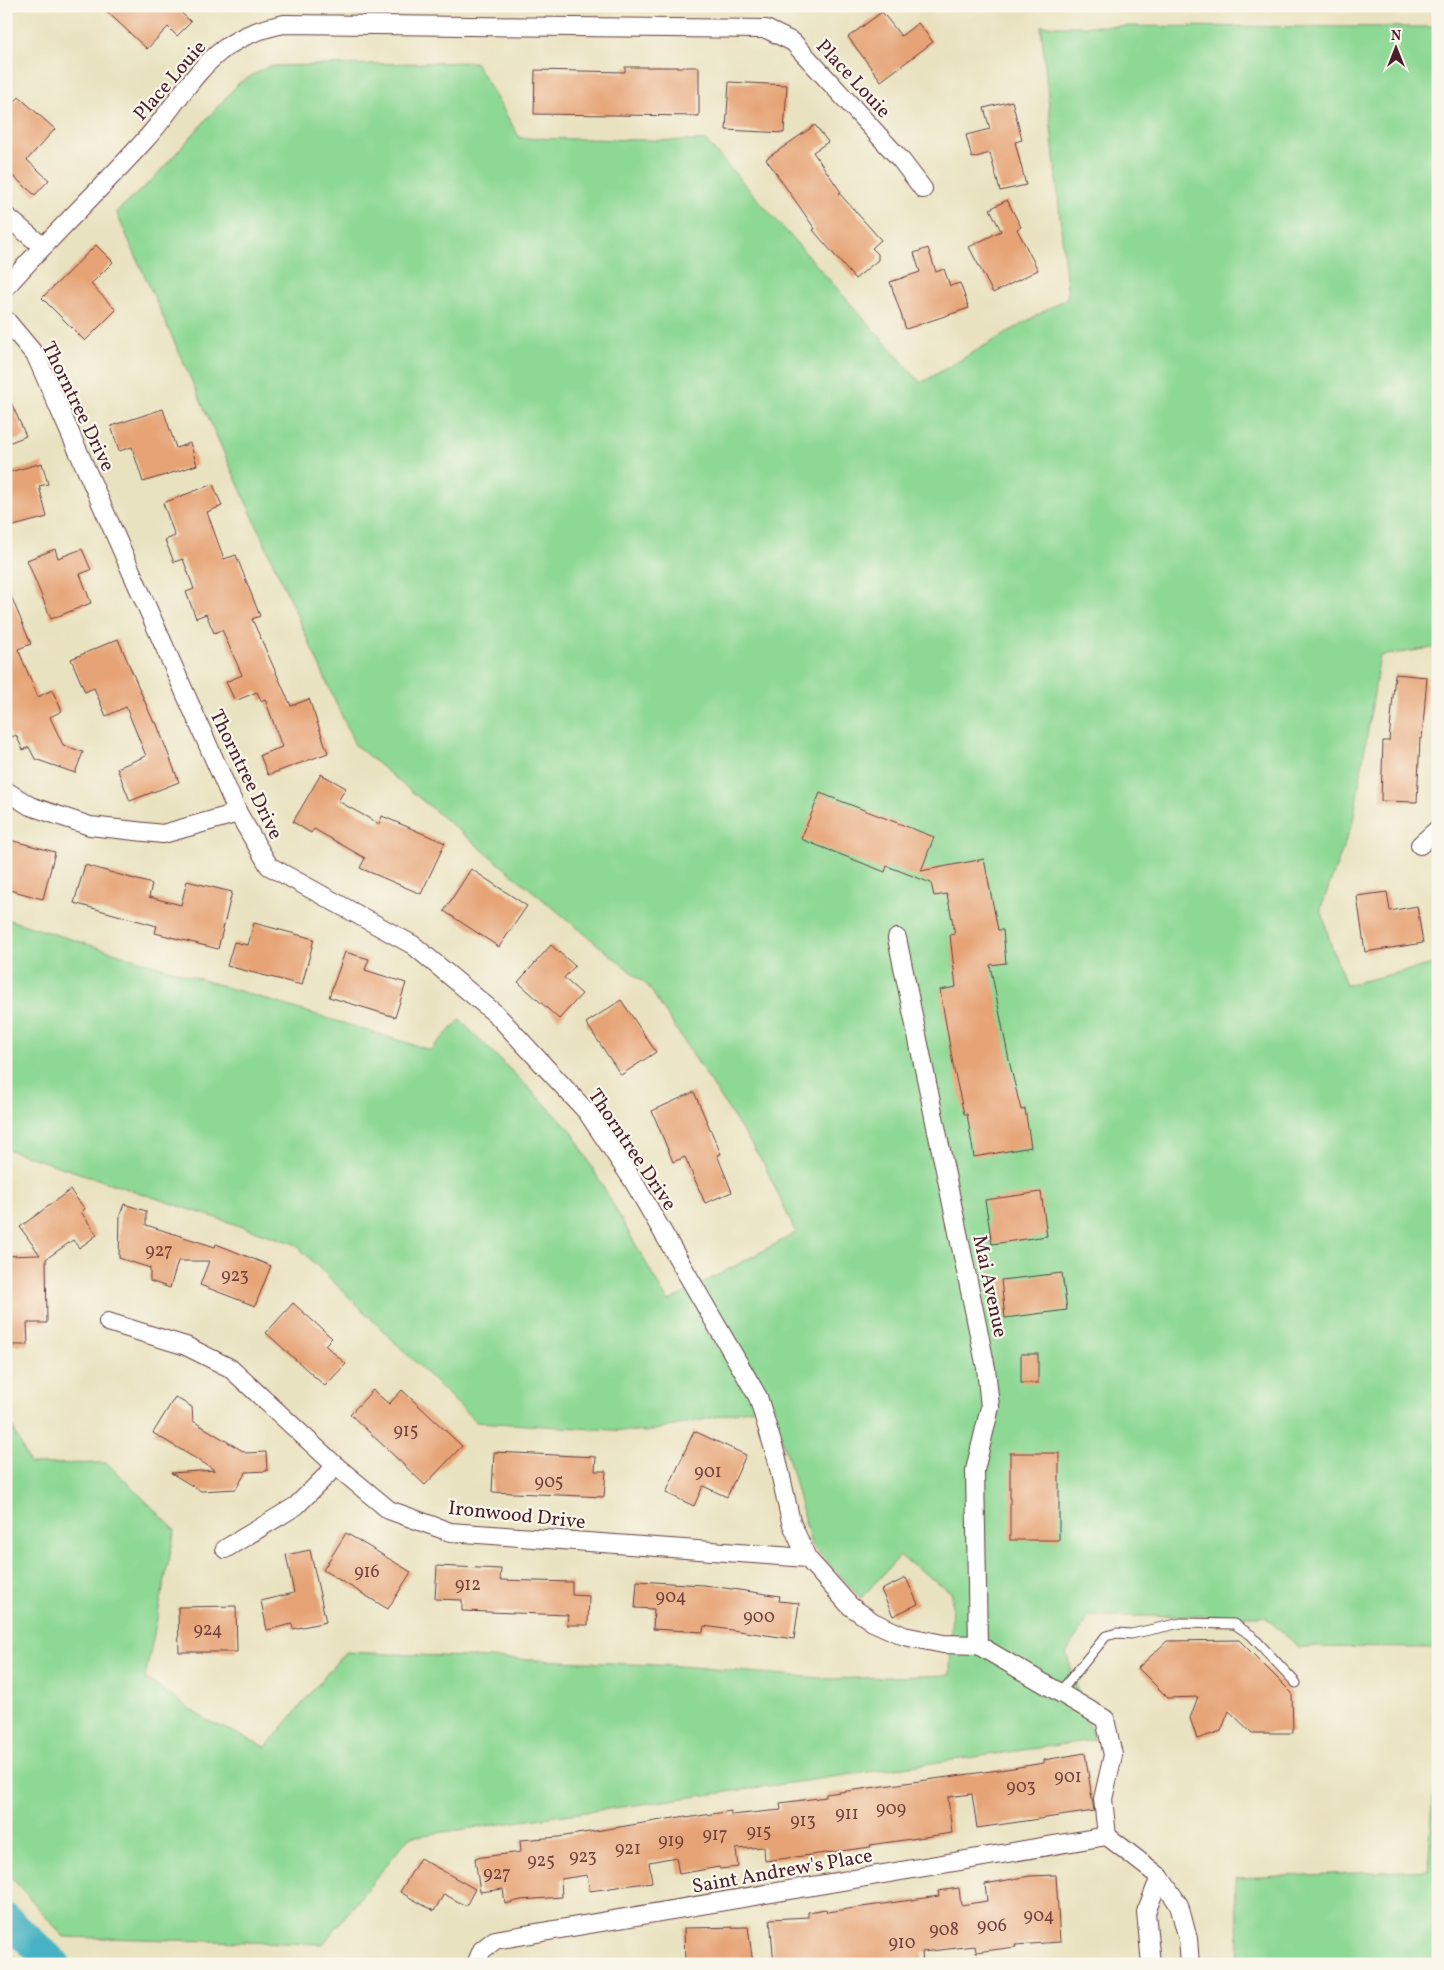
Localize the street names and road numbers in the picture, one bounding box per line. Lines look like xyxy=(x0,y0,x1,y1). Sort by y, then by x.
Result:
street label: Place Louie xyxy=(809,34,896,125)
street label: Place Louie xyxy=(128,35,213,128)
street label: Thorntree Drive xyxy=(34,337,121,477)
street label: Thorntree Drive xyxy=(202,705,289,845)
street label: Thorntree Drive xyxy=(580,1084,682,1217)
street label: Mai Avenue xyxy=(965,1233,1014,1340)
street label: Ironwood Drive xyxy=(447,1495,587,1537)
street label: Saint Andrew's Place xyxy=(690,1842,875,1902)

